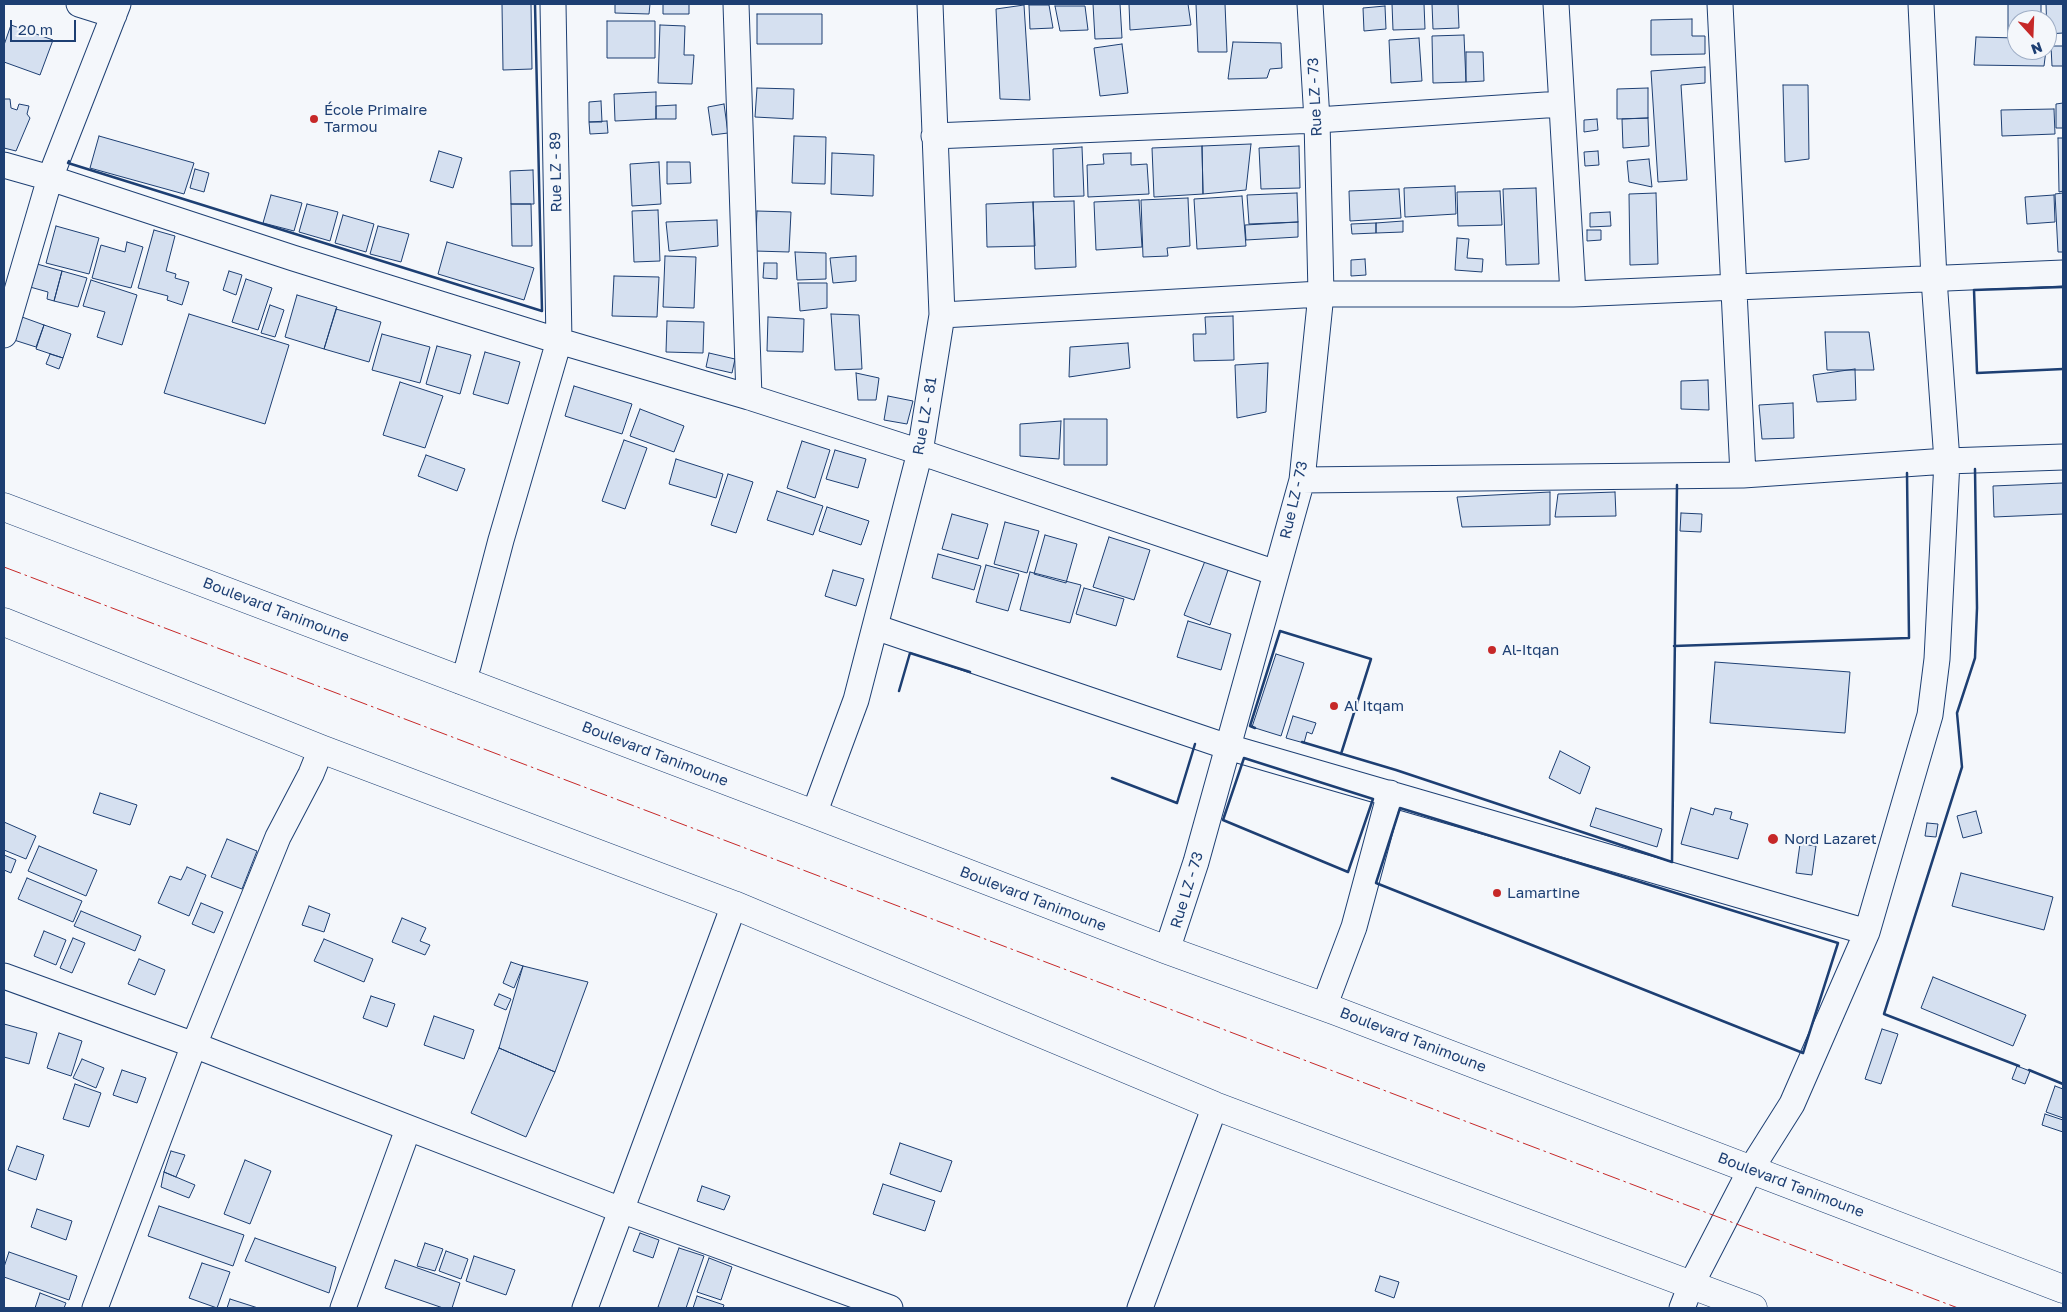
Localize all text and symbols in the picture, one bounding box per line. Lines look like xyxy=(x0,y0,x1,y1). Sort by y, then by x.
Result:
scale bar xyxy=(12,10,79,42)
north arrow xyxy=(2007,10,2057,60)
text: 20 m xyxy=(18,20,53,38)
text: N xyxy=(2029,39,2045,58)
street label: Rue LZ - 73 xyxy=(1304,57,1326,137)
place label: École Primaire Tarmou xyxy=(324,101,427,136)
marker: École Primaire Tarmou xyxy=(308,113,320,125)
street label: Rue LZ - 89 xyxy=(546,131,566,213)
street label: Rue LZ - 81 xyxy=(909,376,941,456)
street label: Rue LZ - 73 xyxy=(1276,459,1312,541)
street label: Boulevard Tanimoune xyxy=(200,574,352,646)
place label: Al-Itqan xyxy=(1502,641,1559,659)
marker: Al-Itqan xyxy=(1486,644,1498,656)
place label: Al Itqam xyxy=(1344,697,1404,715)
marker: Al Itqam xyxy=(1328,700,1340,712)
street label: Boulevard Tanimoune xyxy=(579,718,731,790)
place label: Nord Lazaret xyxy=(1784,830,1877,848)
marker: Nord Lazaret xyxy=(1766,832,1780,846)
street label: Rue LZ - 73 xyxy=(1167,849,1207,931)
street label: Boulevard Tanimoune xyxy=(957,863,1109,935)
place label: Lamartine xyxy=(1507,884,1580,902)
marker: Lamartine xyxy=(1491,887,1503,899)
street label: Boulevard Tanimoune xyxy=(1337,1004,1489,1076)
street label: Boulevard Tanimoune xyxy=(1715,1149,1867,1221)

